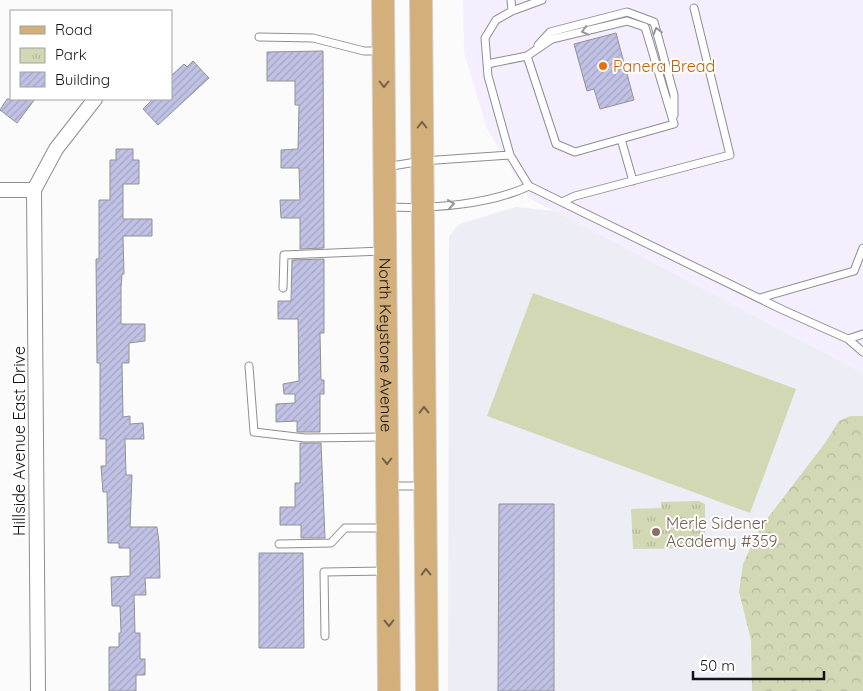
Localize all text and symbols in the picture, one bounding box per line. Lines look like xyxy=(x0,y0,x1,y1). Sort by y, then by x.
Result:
legend xyxy=(10,10,172,100)
text: Road xyxy=(55,20,92,39)
one-way arrow xyxy=(581,26,589,36)
one-way arrow xyxy=(652,27,663,36)
text: Park xyxy=(55,45,87,64)
place label: Panera Bread xyxy=(613,56,715,76)
marker: Panera Bread xyxy=(597,60,609,72)
text: Building xyxy=(55,70,110,89)
one-way arrow xyxy=(379,80,389,88)
one-way arrow xyxy=(417,121,427,128)
one-way arrow xyxy=(446,200,455,210)
street label: North Keystone Avenue xyxy=(375,258,397,432)
street label: Hillside Avenue East Drive xyxy=(9,346,29,536)
one-way arrow xyxy=(419,406,429,414)
one-way arrow xyxy=(382,457,392,465)
place label: Merle Sidener Academy #359 xyxy=(666,513,778,551)
marker: Merle Sidener Academy #359 xyxy=(650,526,662,538)
one-way arrow xyxy=(421,568,431,576)
one-way arrow xyxy=(383,619,394,627)
scale bar xyxy=(693,648,824,680)
text: 50 m xyxy=(700,656,735,675)

